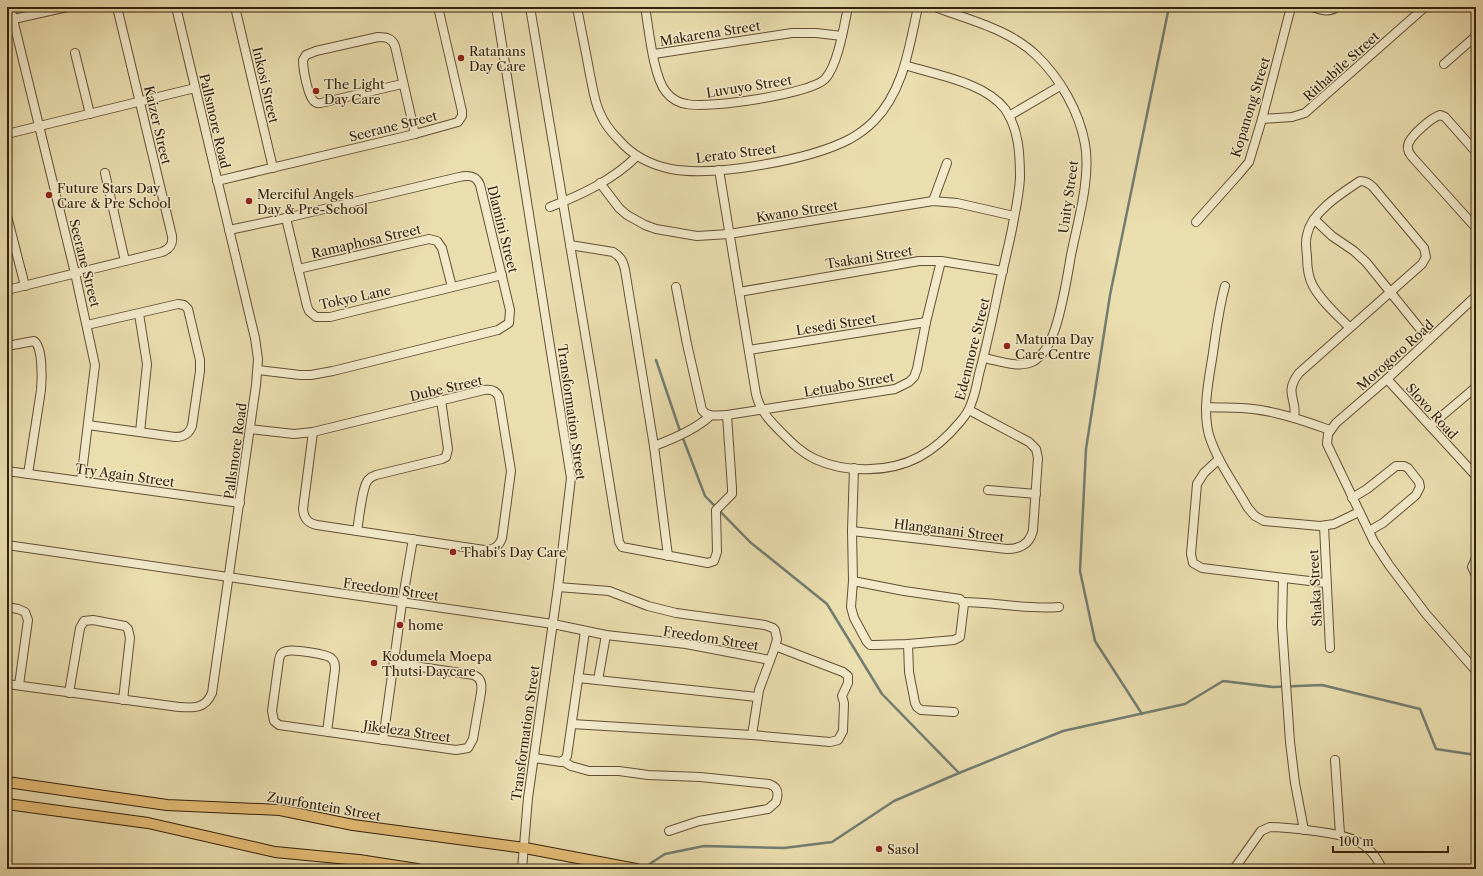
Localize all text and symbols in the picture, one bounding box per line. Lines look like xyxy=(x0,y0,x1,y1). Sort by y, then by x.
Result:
street label: Makarena Street xyxy=(659,17,762,49)
street label: Rithabile Street xyxy=(1300,28,1382,104)
place label: Ratanans Day Care xyxy=(469,43,526,74)
street label: Inkosi Street xyxy=(249,45,283,125)
marker: Ratanans Day Care xyxy=(456,53,466,63)
street label: Kopanong Street xyxy=(1227,55,1273,159)
street label: Luvuyo Street xyxy=(705,71,793,101)
street label: Pallsmore Road xyxy=(196,72,234,170)
place label: The Light Day Care xyxy=(324,76,385,107)
street label: Kaizer Street xyxy=(141,84,175,166)
marker: The Light Day Care xyxy=(311,86,321,96)
street label: Seerane Street xyxy=(347,107,439,145)
street label: Lerato Street xyxy=(695,140,778,166)
street label: Unity Street xyxy=(1055,159,1081,235)
place label: Future Stars Day Care & Pre School xyxy=(57,180,171,211)
street label: Dlamini Street xyxy=(484,184,522,275)
place label: Merciful Angels Day & Pre-School xyxy=(257,186,368,217)
marker: Future Stars Day Care & Pre School xyxy=(44,190,54,200)
marker: Merciful Angels Day & Pre-School xyxy=(244,196,254,206)
street label: Kwano Street xyxy=(755,197,839,225)
street label: Seerane Street xyxy=(66,217,104,309)
street label: Ramaphosa Street xyxy=(310,221,423,261)
street label: Tsakani Street xyxy=(824,242,914,272)
street label: Tokyo Lane xyxy=(318,282,392,312)
street label: Edenmore Street xyxy=(952,296,993,402)
street label: Lesedi Street xyxy=(795,310,878,338)
street label: Morogoro Road xyxy=(1353,316,1437,394)
place label: Matuma Day Care Centre xyxy=(1015,331,1095,362)
marker: Matuma Day Care Centre xyxy=(1002,341,1012,351)
street label: Transformation Street xyxy=(555,343,590,481)
street label: Letuabo Street xyxy=(803,368,896,400)
street label: Dube Street xyxy=(408,372,484,404)
street label: Slovo Road xyxy=(1403,380,1461,442)
street label: Pallsmore Road xyxy=(220,402,250,500)
street label: Try Again Street xyxy=(74,460,176,490)
street label: Hlanganani Street xyxy=(893,515,1005,545)
place label: Thabi's Day Care xyxy=(461,544,566,560)
marker: Thabi's Day Care xyxy=(448,547,458,557)
street label: Shaka Street xyxy=(1305,549,1325,627)
street label: Freedom Street xyxy=(342,574,440,604)
place label: home xyxy=(408,617,444,633)
marker: home xyxy=(395,620,405,630)
street label: Freedom Street xyxy=(662,623,760,654)
place label: Kodumela Moepa Thutsi Daycare xyxy=(382,648,492,679)
marker: Kodumela Moepa Thutsi Daycare xyxy=(369,658,379,668)
street label: Transformation Street xyxy=(508,664,543,802)
street label: Jikeleza Street xyxy=(360,717,452,745)
street label: Zuurfontein Street xyxy=(266,788,382,824)
scale bar xyxy=(1333,828,1448,854)
text: 100 m xyxy=(1339,834,1374,849)
place label: Sasol xyxy=(887,841,919,857)
marker: Sasol xyxy=(874,844,884,854)

